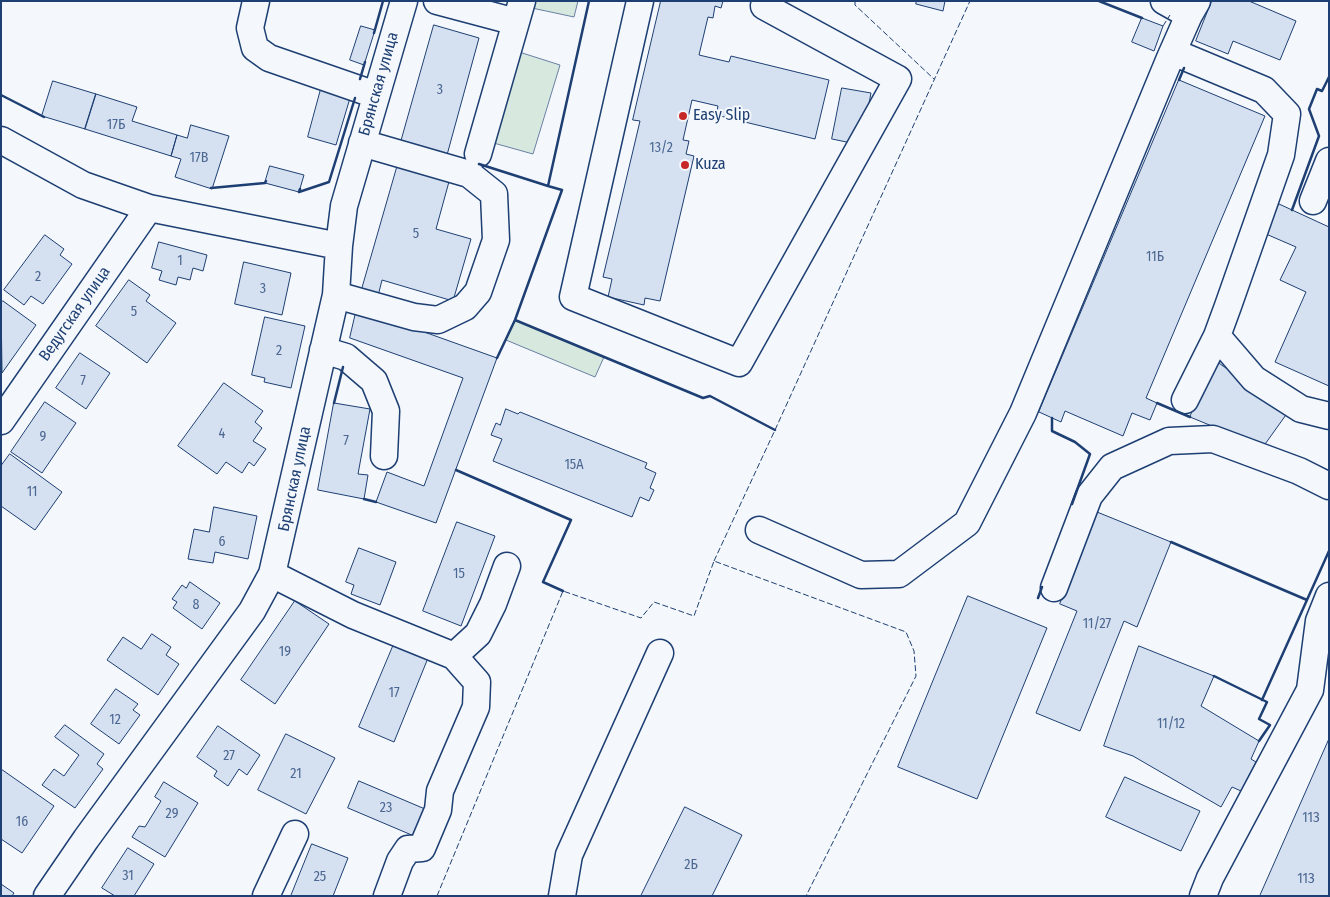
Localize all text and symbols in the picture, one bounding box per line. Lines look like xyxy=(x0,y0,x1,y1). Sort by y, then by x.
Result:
street label: Брянская улица xyxy=(355,30,403,138)
house number: 3 xyxy=(437,82,443,98)
place label: Easy Slip xyxy=(693,106,750,126)
marker: Easy Slip xyxy=(677,110,689,122)
house number: 17Б xyxy=(107,117,125,133)
house number: 13/2 xyxy=(649,140,673,156)
house number: 17В xyxy=(190,150,208,166)
place label: Kuza xyxy=(695,155,726,175)
marker: Kuza xyxy=(679,159,691,171)
house number: 5 xyxy=(413,226,419,242)
house number: 11Б xyxy=(1146,249,1164,265)
house number: 1 xyxy=(177,253,183,269)
street label: Ведугская улица xyxy=(35,263,115,365)
house number: 2 xyxy=(35,269,41,285)
house number: 3 xyxy=(260,281,266,297)
house number: 5 xyxy=(131,304,137,320)
house number: 2 xyxy=(276,343,282,359)
house number: 7 xyxy=(80,373,86,389)
street label: Брянская улица xyxy=(274,425,316,533)
house number: 4 xyxy=(219,426,225,442)
house number: 9 xyxy=(40,429,46,445)
house number: 7 xyxy=(343,433,349,449)
house number: 15А xyxy=(564,457,584,473)
house number: 11 xyxy=(27,484,37,500)
house number: 6 xyxy=(219,534,225,550)
house number: 15 xyxy=(453,566,465,582)
house number: 8 xyxy=(193,597,199,613)
house number: 11/27 xyxy=(1083,616,1111,632)
house number: 19 xyxy=(279,644,291,660)
house number: 17 xyxy=(388,685,400,701)
house number: 12 xyxy=(109,712,121,728)
house number: 11/12 xyxy=(1157,716,1185,732)
house number: 27 xyxy=(223,748,235,764)
house number: 21 xyxy=(290,766,302,782)
house number: 23 xyxy=(380,800,392,816)
house number: 29 xyxy=(166,806,178,822)
house number: 11З xyxy=(1302,810,1320,826)
house number: 16 xyxy=(16,814,28,830)
house number: 2Б xyxy=(684,857,698,873)
house number: 31 xyxy=(122,868,134,884)
house number: 25 xyxy=(314,869,326,885)
house number: 11З xyxy=(1297,871,1315,887)

